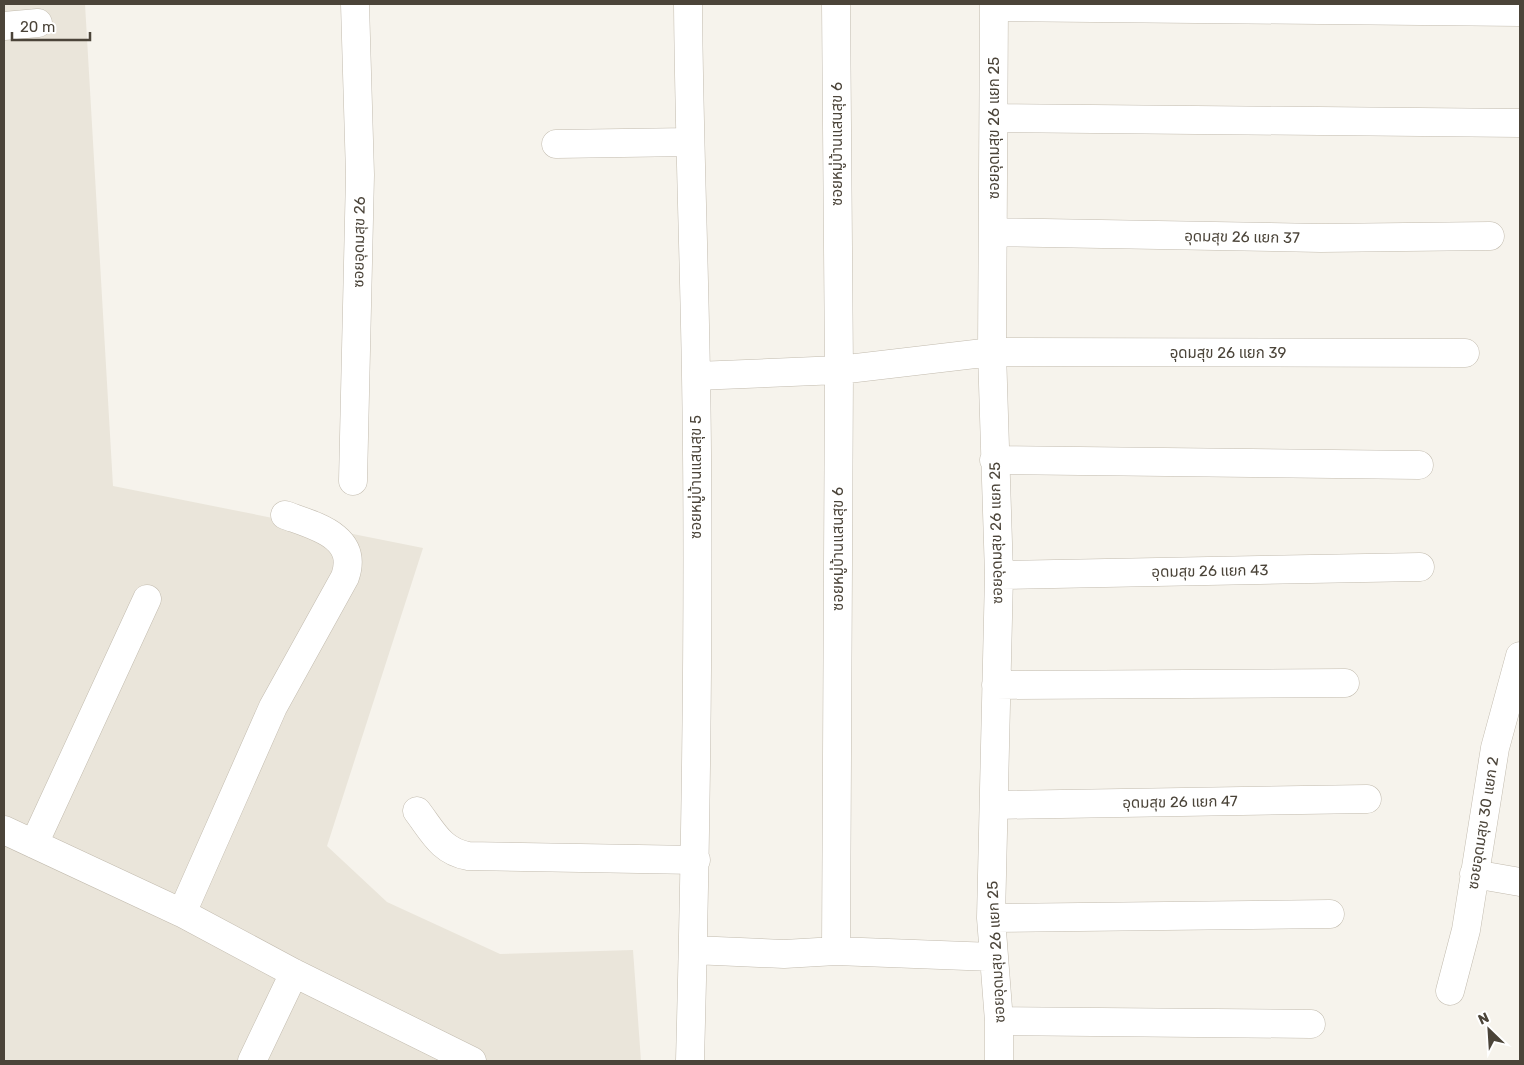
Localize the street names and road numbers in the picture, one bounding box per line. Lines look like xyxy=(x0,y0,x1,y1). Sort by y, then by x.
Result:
street label: ซอยอุดมสุข 26 แยก 25 xyxy=(985,57,1003,199)
street label: ซอยหมู่บ้านแสนสุข 6 xyxy=(828,82,846,206)
street label: ซอยอุดมสุข 26 xyxy=(349,196,369,288)
street label: อุดมสุข 26 แยก 37 xyxy=(1184,227,1300,247)
street label: อุดมสุข 26 แยก 39 xyxy=(1170,344,1286,362)
street label: ซอยหมู่บ้านแสนสุข 5 xyxy=(687,415,705,539)
street label: ซอยอุดมสุข 26 แยก 25 xyxy=(986,462,1006,604)
street label: ซอยหมู่บ้านแสนสุข 6 xyxy=(829,487,847,611)
street label: อุดมสุข 26 แยก 43 xyxy=(1151,561,1269,581)
street label: ซอยอุดมสุข 30 แยก 2 xyxy=(1464,755,1502,891)
street label: อุดมสุข 26 แยก 47 xyxy=(1122,792,1238,812)
street label: ซอยอุดมสุข 26 แยก 25 xyxy=(983,880,1009,1024)

